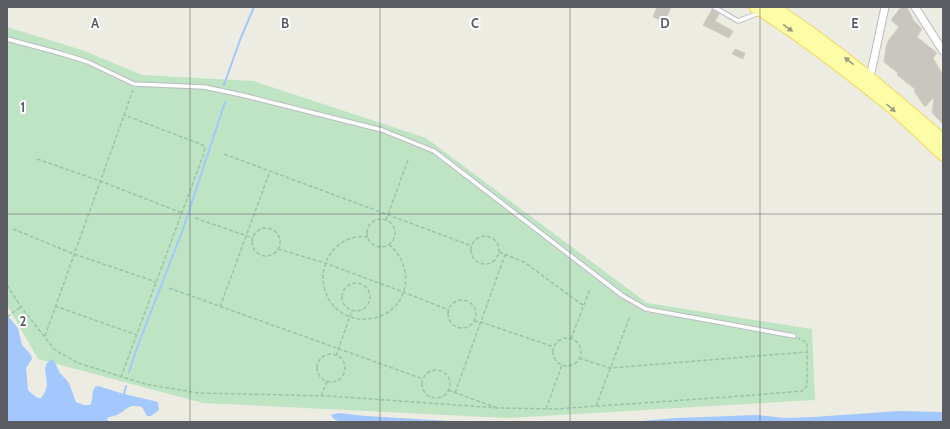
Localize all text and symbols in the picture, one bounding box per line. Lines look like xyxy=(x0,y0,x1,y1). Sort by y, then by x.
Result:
text: A xyxy=(91,15,100,31)
text: B xyxy=(281,15,289,31)
text: C xyxy=(471,15,479,31)
text: D xyxy=(660,15,670,31)
text: E xyxy=(851,15,859,31)
one-way arrow xyxy=(783,24,793,32)
one-way arrow xyxy=(843,57,854,65)
text: 1 xyxy=(21,99,25,115)
one-way arrow xyxy=(886,103,896,112)
text: 2 xyxy=(20,313,27,329)

